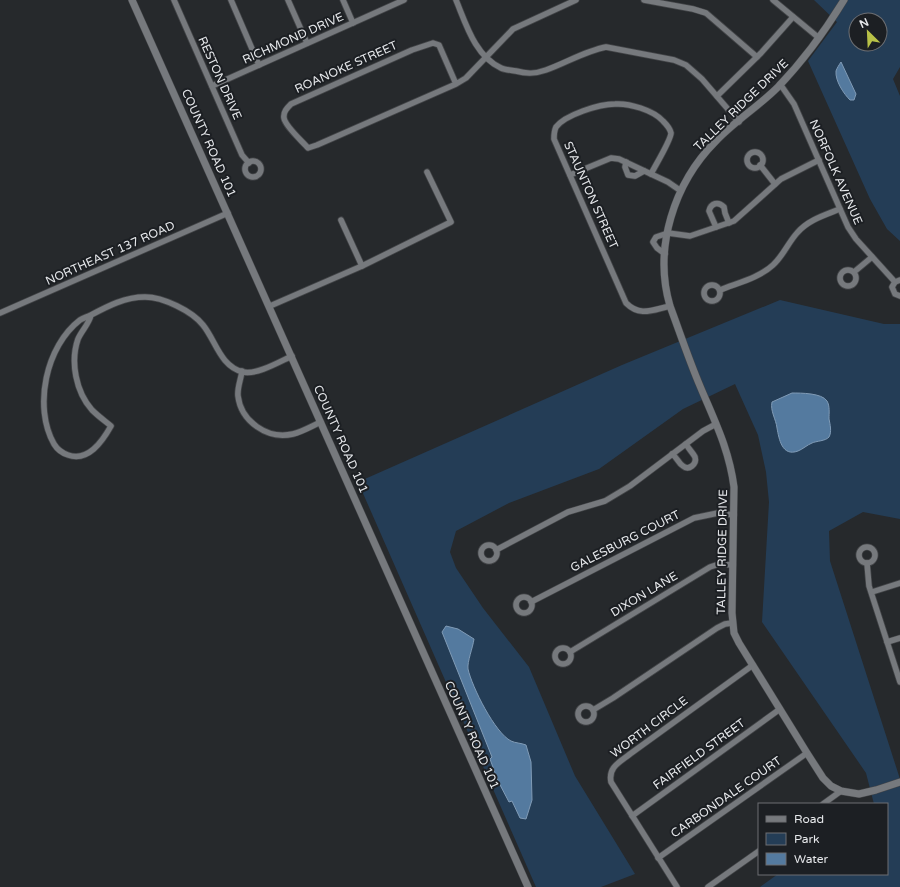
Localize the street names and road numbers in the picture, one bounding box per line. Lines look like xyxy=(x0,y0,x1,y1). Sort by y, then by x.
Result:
street label: RICHMOND DRIVE xyxy=(240,9,346,67)
street label: RESTON DRIVE xyxy=(195,34,245,122)
street label: ROANOKE STREET xyxy=(293,38,400,96)
street label: TALLEY RIDGE DRIVE xyxy=(691,56,791,154)
street label: COUNTY ROAD 101 xyxy=(179,87,239,199)
street label: NORFOLK AVENUE xyxy=(807,117,866,227)
street label: STAUNTON STREET xyxy=(561,139,621,251)
street label: NORTHEAST 137 ROAD xyxy=(43,218,177,288)
street label: COUNTY ROAD 101 xyxy=(311,383,371,495)
street label: TALLEY RIDGE DRIVE xyxy=(714,489,730,615)
street label: GALESBURG COURT xyxy=(568,507,683,575)
street label: DIXON LANE xyxy=(608,568,680,619)
street label: COUNTY ROAD 101 xyxy=(442,679,502,791)
street label: WORTH CIRCLE xyxy=(608,693,691,761)
street label: FAIRFIELD STREET xyxy=(650,715,748,792)
street label: CARBONDALE COURT xyxy=(668,753,785,841)

